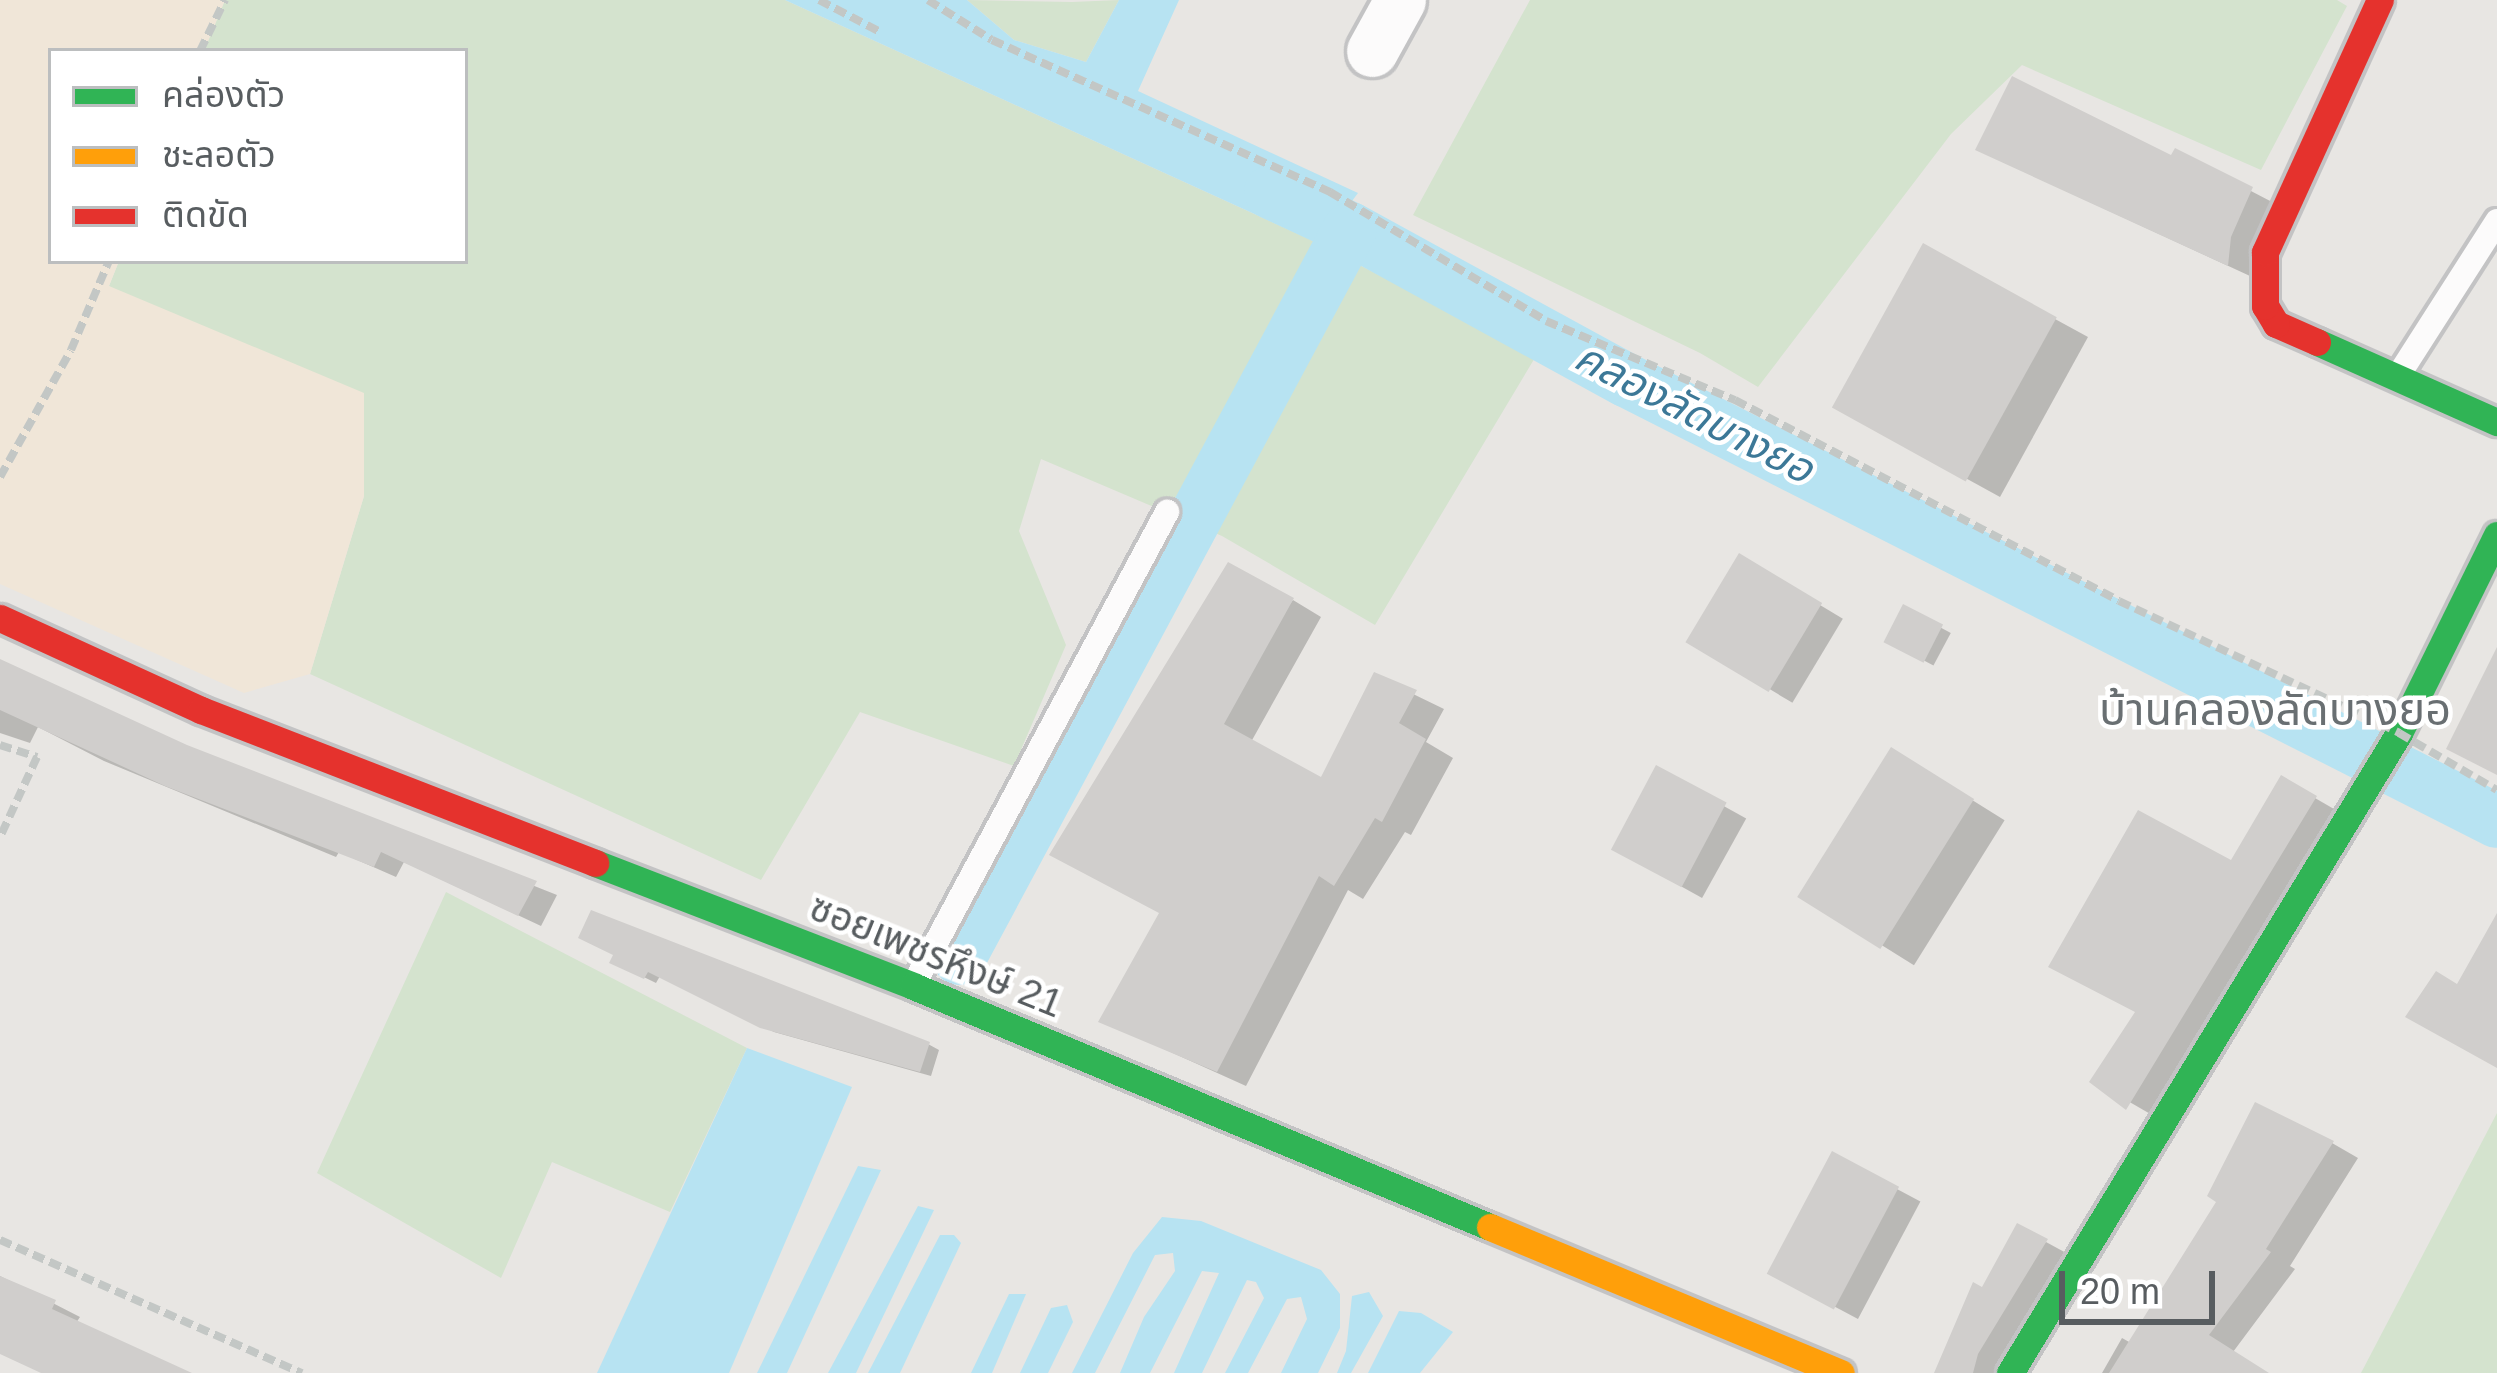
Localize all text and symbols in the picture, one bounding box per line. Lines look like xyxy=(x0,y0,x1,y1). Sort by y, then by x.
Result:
legend xyxy=(48,48,468,264)
text: คล่องตัว xyxy=(162,74,285,115)
text: ชะลอตัว xyxy=(162,134,276,175)
text: ติดขัด xyxy=(162,194,249,235)
water label: คลองลัดบางยอ xyxy=(1567,331,1821,495)
district label: บ้านคลองลัดบางยอ xyxy=(2099,683,2451,737)
street label: ซอยเพชรหึงษ์ 21 xyxy=(803,884,1069,1028)
scale bar xyxy=(2065,1247,2221,1321)
text: 20 m xyxy=(2080,1271,2160,1312)

